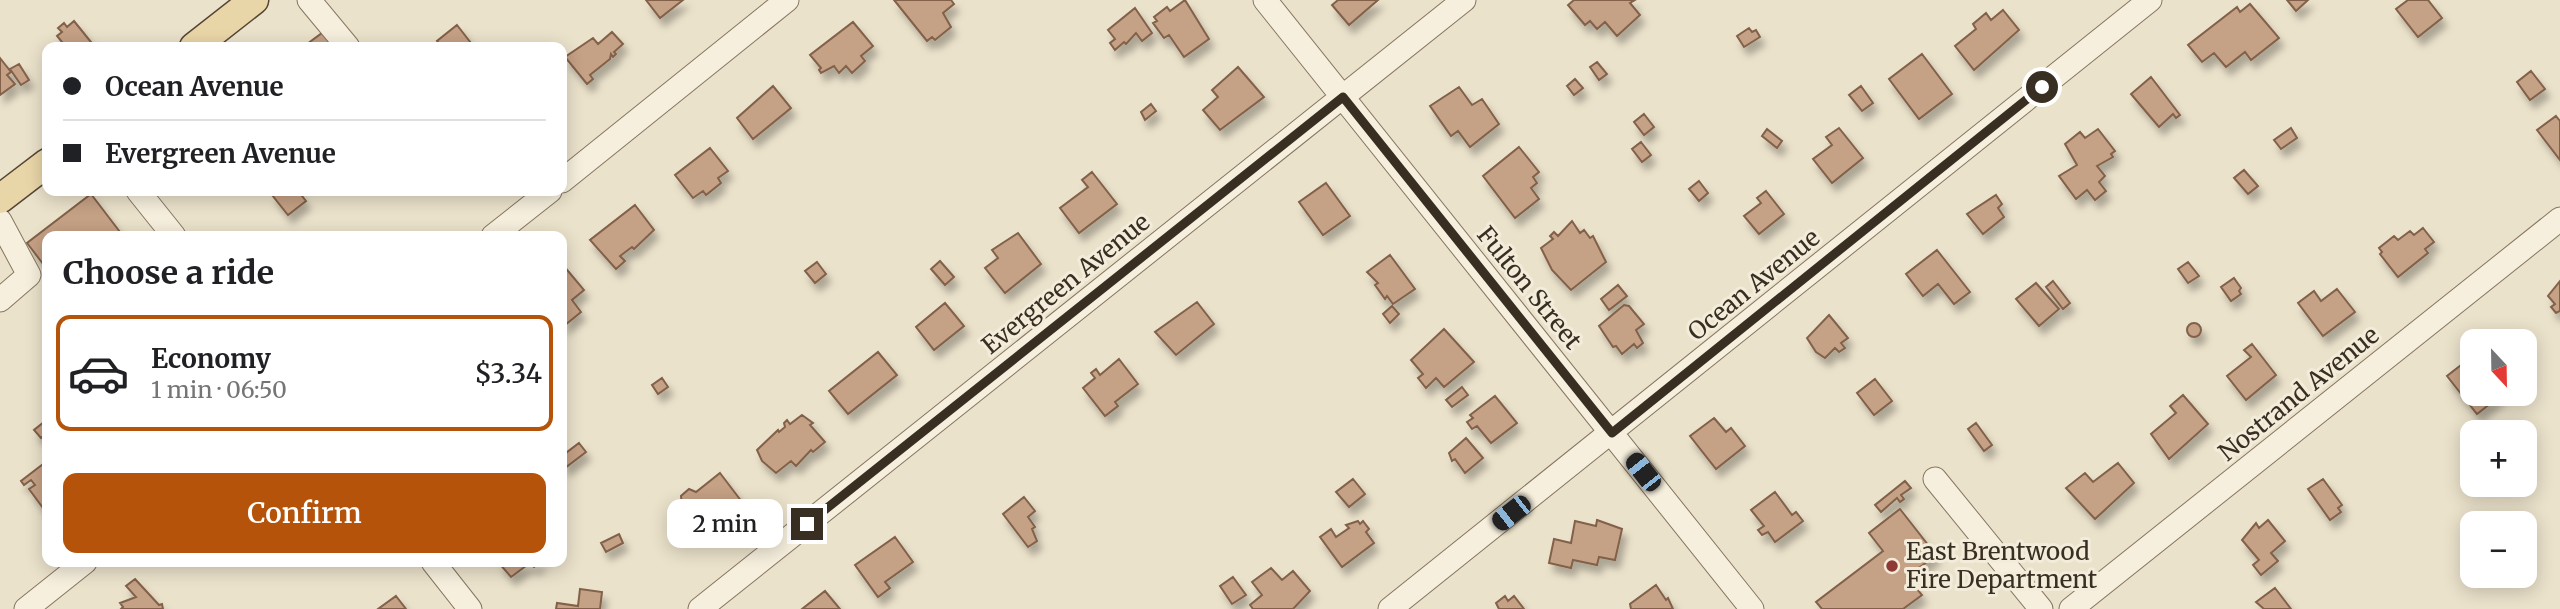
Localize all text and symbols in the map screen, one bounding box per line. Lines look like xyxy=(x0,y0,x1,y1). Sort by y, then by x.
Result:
text: Ocean Avenue xyxy=(105,70,284,103)
route start xyxy=(2026,71,2058,103)
text: Evergreen Avenue xyxy=(105,137,336,170)
street label: Evergreen Avenue xyxy=(975,206,1156,361)
street label: Fulton Street xyxy=(1470,220,1589,356)
street label: Ocean Avenue xyxy=(1681,222,1826,347)
text: Choose a ride xyxy=(63,253,274,293)
street label: Nostrand Avenue xyxy=(2212,319,2385,468)
north arrow xyxy=(2460,329,2538,406)
map controls xyxy=(2460,329,2537,588)
icon: car xyxy=(67,342,130,405)
text: Economy xyxy=(151,342,271,375)
text: $3.34 xyxy=(475,357,542,390)
text: 1 min · 06:50 xyxy=(151,375,287,404)
button: + xyxy=(2460,420,2537,497)
car xyxy=(1622,449,1665,495)
button: Confirm xyxy=(63,473,546,553)
car xyxy=(1488,492,1535,534)
callout: 2 min xyxy=(667,500,782,548)
route end xyxy=(791,508,823,540)
text: 2 min xyxy=(693,509,757,538)
button: − xyxy=(2460,511,2537,588)
place label: East Brentwood Fire Department xyxy=(1906,536,2098,595)
marker: East Brentwood Fire Department xyxy=(1884,558,1900,574)

